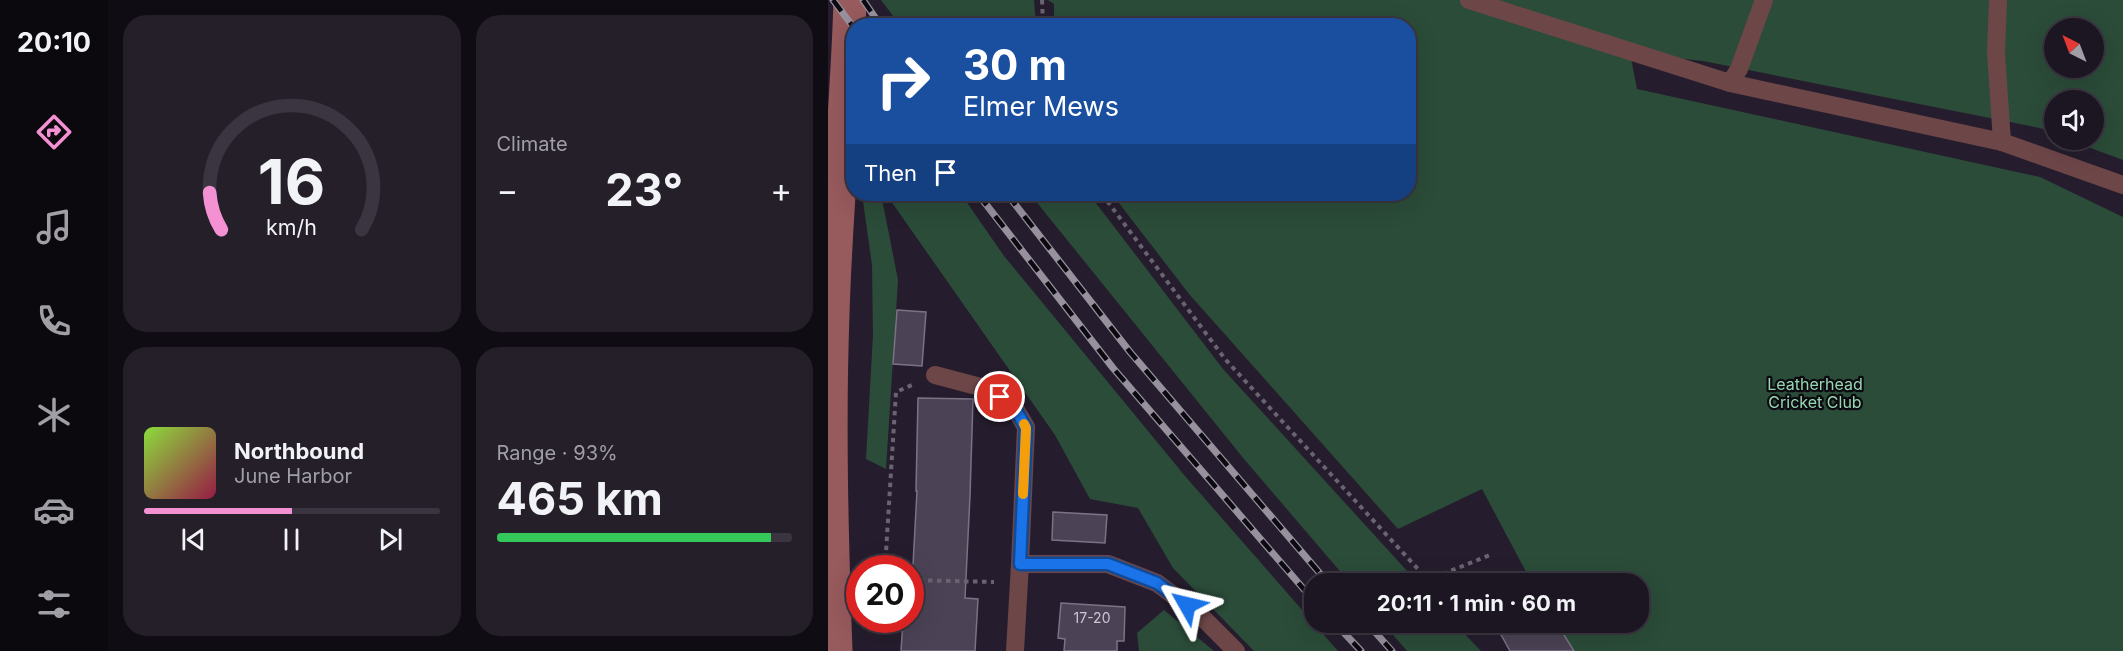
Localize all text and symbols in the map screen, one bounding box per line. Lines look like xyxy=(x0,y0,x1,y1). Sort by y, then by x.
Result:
north arrow xyxy=(2044,18,2104,78)
map controls xyxy=(2044,18,2104,150)
text: 20:10 xyxy=(17,26,91,59)
text: 30 m xyxy=(963,39,1067,90)
icon: right xyxy=(864,42,942,120)
text: Elmer Mews xyxy=(963,90,1119,123)
button: sound xyxy=(2044,90,2104,150)
icon: directions xyxy=(33,111,75,153)
text: Climate xyxy=(497,132,568,156)
text: 16 xyxy=(258,144,325,219)
icon: arrive xyxy=(929,156,962,189)
text: Then xyxy=(864,160,917,186)
text: 23° xyxy=(605,162,683,217)
text: − xyxy=(497,170,518,210)
text: + xyxy=(770,170,792,210)
icon: music xyxy=(33,206,75,248)
text: km/h xyxy=(266,215,317,241)
icon: phone xyxy=(33,300,75,342)
pin xyxy=(974,371,1025,422)
park label: Leatherhead Cricket Club xyxy=(1767,374,1863,412)
icon: arrive xyxy=(983,380,1016,413)
icon: climate xyxy=(33,394,75,436)
text: Northbound xyxy=(234,438,364,464)
text: Range · 93% xyxy=(497,441,618,465)
text: June Harbor xyxy=(234,464,352,488)
text: 465 km xyxy=(497,471,663,526)
icon: car xyxy=(33,489,75,531)
icon: previous xyxy=(177,523,210,556)
icon: pause xyxy=(275,523,308,556)
icon: next xyxy=(374,523,407,556)
speed limit sign: 20 xyxy=(846,555,924,633)
position arrow xyxy=(1155,573,1219,637)
icon: filters xyxy=(33,583,75,625)
text: 20:11 · 1 min · 60 m xyxy=(1377,590,1576,616)
house number: 17-20 xyxy=(1074,609,1110,626)

